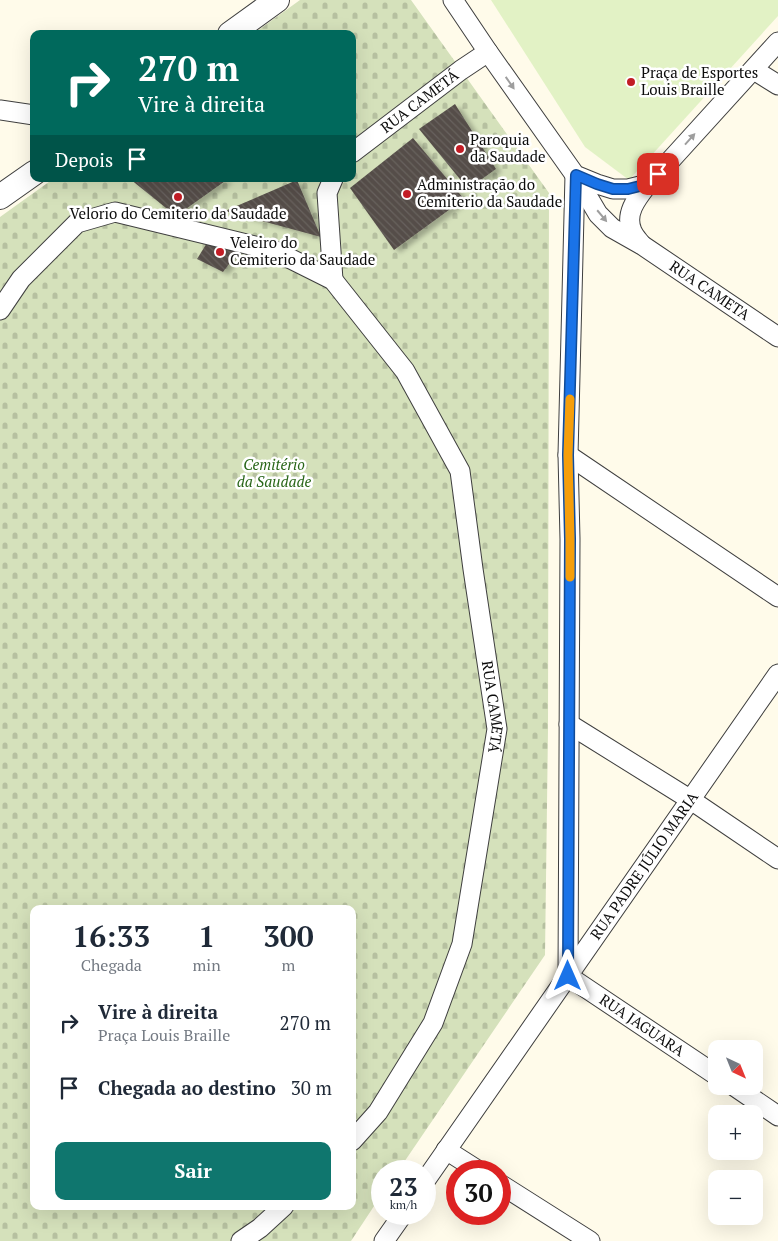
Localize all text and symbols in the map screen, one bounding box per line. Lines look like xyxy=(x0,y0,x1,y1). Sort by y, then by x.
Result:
text: 270 m xyxy=(138,45,239,91)
icon: right xyxy=(55,50,120,115)
place label: Praça de Esportes Louis Braille xyxy=(641,62,758,99)
street label: RUA CAMETÁ xyxy=(376,64,463,137)
marker: Praça de Esportes Louis Braille xyxy=(625,76,637,88)
one-way arrow xyxy=(505,77,515,90)
text: Vire à direita xyxy=(138,89,265,118)
place label: Paroquia da Saudade xyxy=(470,129,546,166)
one-way arrow xyxy=(684,134,696,146)
marker: Paroquia da Saudade xyxy=(454,143,466,155)
icon: arrive xyxy=(123,145,151,173)
text: Depois xyxy=(55,147,113,172)
pin xyxy=(637,153,679,195)
icon: arrive xyxy=(644,160,672,188)
place label: Administração do Cemiterio da Saudade xyxy=(417,174,562,211)
marker: Administração do Cemiterio da Saudade xyxy=(401,188,413,200)
marker: Velorio do Cemiterio da Saudade xyxy=(172,191,184,203)
place label: Velorio do Cemiterio da Saudade xyxy=(70,203,286,223)
one-way arrow xyxy=(596,210,607,223)
place label: Veleiro do Cemiterio da Saudade xyxy=(230,232,375,269)
marker: Veleiro do Cemiterio da Saudade xyxy=(214,246,226,258)
street label: RUA CAMETA xyxy=(666,255,755,325)
park label: Cemitério da Saudade xyxy=(237,454,312,491)
street label: RUA CAMETÁ xyxy=(478,659,508,755)
street label: RUA PADRE JÚLIO MARIA xyxy=(585,787,702,943)
text: 16:33 xyxy=(72,916,150,956)
text: 1 xyxy=(198,916,215,956)
text: 300 xyxy=(263,916,314,956)
position arrow xyxy=(541,949,593,1001)
text: Chegada xyxy=(81,954,142,976)
text: min xyxy=(193,954,221,976)
text: m xyxy=(281,954,295,976)
street label: RUA JAGUARA xyxy=(596,989,689,1061)
text: Vire à direita xyxy=(98,999,218,1024)
icon: right xyxy=(55,1009,83,1037)
text: 270 m xyxy=(280,1010,331,1035)
text: Praça Louis Braille xyxy=(98,1024,230,1046)
north arrow xyxy=(708,1040,762,1095)
map controls xyxy=(708,1040,763,1225)
icon: arrive xyxy=(55,1074,83,1102)
text: Chegada ao destino xyxy=(98,1075,276,1100)
text: 30 m xyxy=(291,1075,332,1100)
button: + xyxy=(708,1105,763,1160)
button: Sair xyxy=(55,1142,331,1200)
speed limit sign: 30 xyxy=(446,1160,511,1225)
text: 23 xyxy=(389,1170,418,1203)
button: − xyxy=(708,1170,763,1225)
text: km/h xyxy=(390,1197,417,1212)

